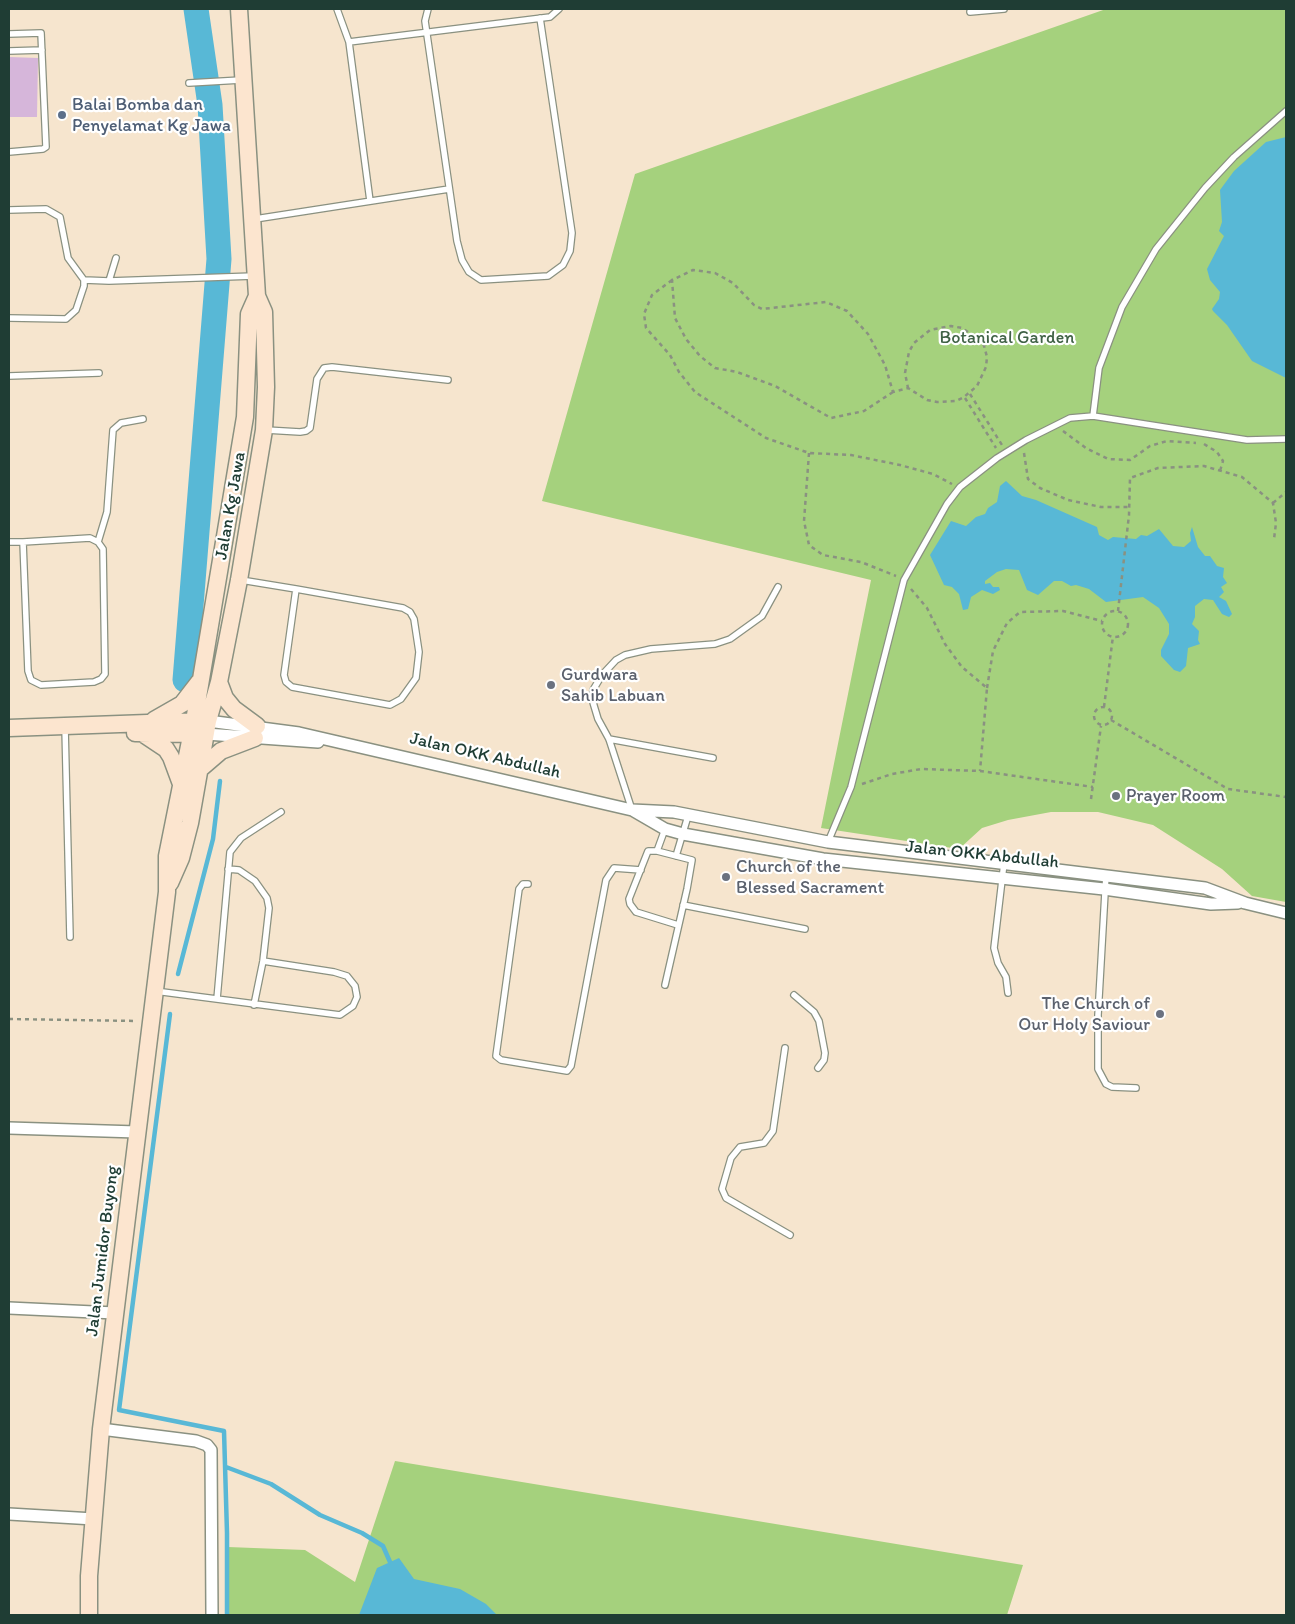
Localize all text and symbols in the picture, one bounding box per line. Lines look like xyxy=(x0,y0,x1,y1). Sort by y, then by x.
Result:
place label: Balai Bomba dan Penyelamat Kg Jawa xyxy=(72,94,231,136)
marker: Balai Bomba dan Penyelamat Kg Jawa xyxy=(56,109,68,121)
park label: Botanical Garden xyxy=(940,327,1074,349)
street label: Jalan Kg Jawa xyxy=(211,450,251,562)
place label: Gurdwara Sahib Labuan xyxy=(561,664,665,706)
marker: Gurdwara Sahib Labuan xyxy=(545,679,557,691)
street label: Jalan OKK Abdullah xyxy=(408,728,562,784)
place label: Prayer Room xyxy=(1126,785,1225,807)
marker: Prayer Room xyxy=(1110,790,1122,802)
street label: Jalan OKK Abdullah xyxy=(904,836,1060,874)
place label: Church of the Blessed Sacrament xyxy=(736,856,884,899)
marker: Church of the Blessed Sacrament xyxy=(720,871,732,883)
place label: The Church of Our Holy Saviour xyxy=(1018,993,1150,1036)
marker: The Church of Our Holy Saviour xyxy=(1154,1008,1166,1020)
street label: Jalan Jumidor Buyong xyxy=(82,1165,124,1337)

